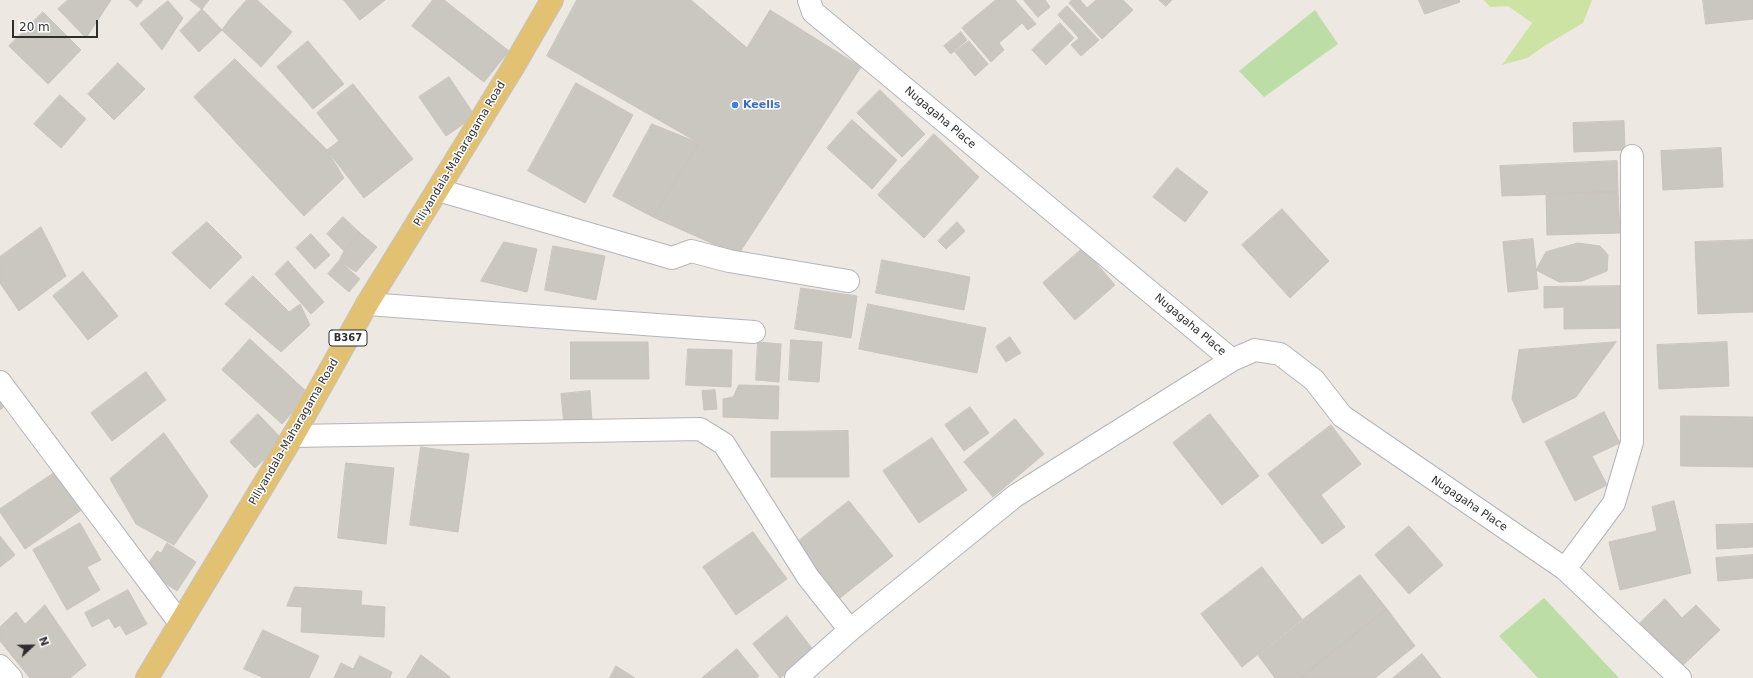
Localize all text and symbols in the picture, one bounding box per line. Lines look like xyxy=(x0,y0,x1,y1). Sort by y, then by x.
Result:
scale bar xyxy=(14,12,100,38)
text: 20 m xyxy=(19,20,50,34)
street label: Piliyandala-Maharagama Road xyxy=(411,79,509,229)
street label: Nugagaha Place xyxy=(902,84,978,152)
place label: Keells xyxy=(743,98,780,112)
marker: Keells xyxy=(730,100,740,110)
street label: Nugagaha Place xyxy=(1152,291,1228,359)
road number: B367 xyxy=(329,330,367,346)
street label: Piliyandala-Maharagama Road xyxy=(247,356,341,508)
street label: Nugagaha Place xyxy=(1428,474,1510,534)
north arrow xyxy=(12,626,52,666)
text: N xyxy=(36,635,51,648)

